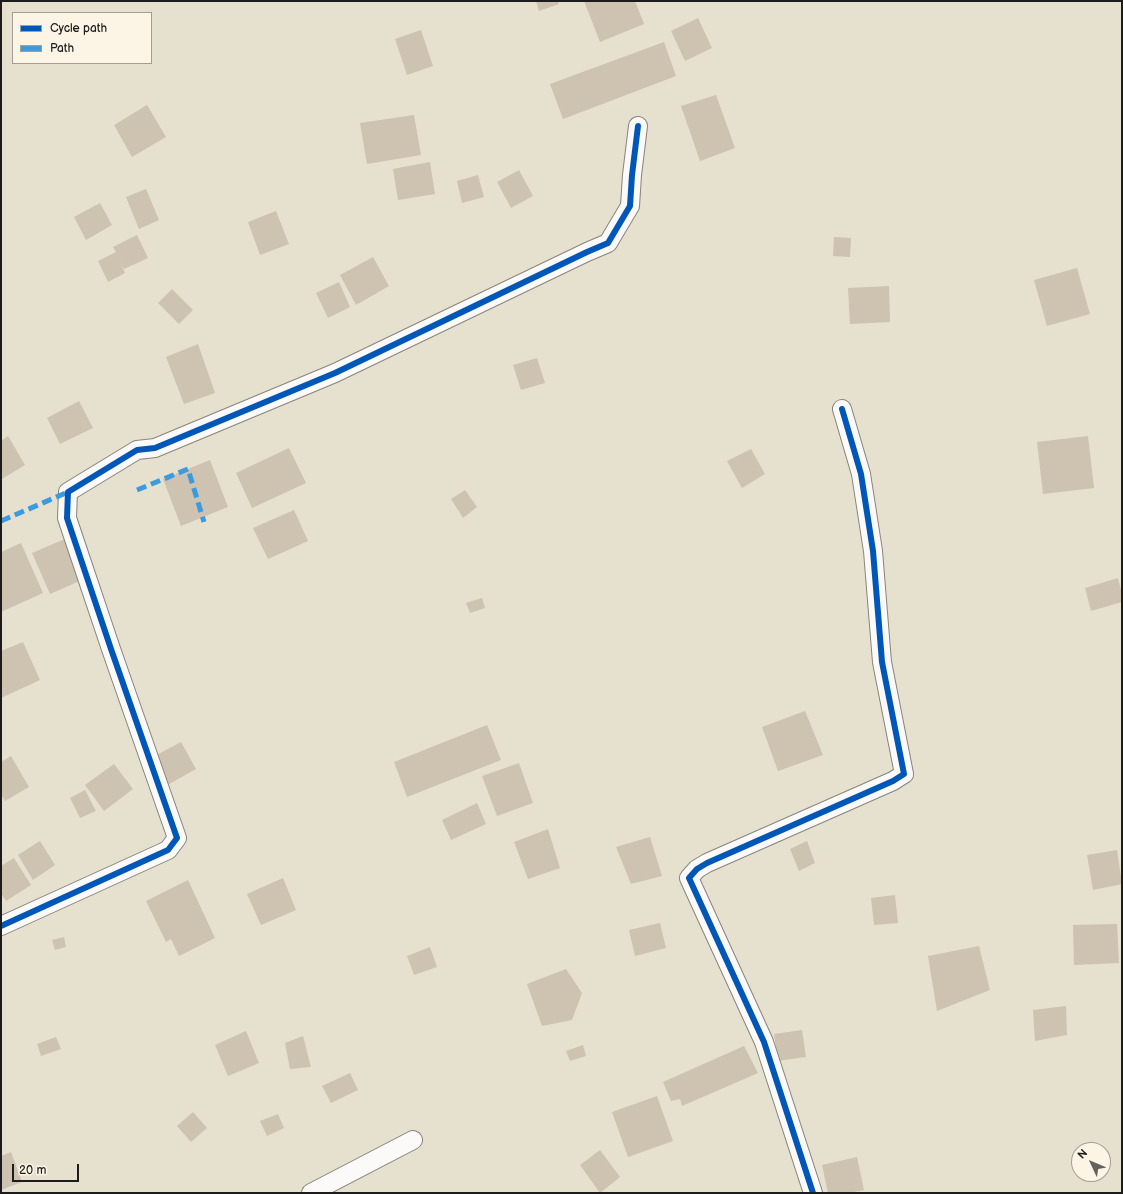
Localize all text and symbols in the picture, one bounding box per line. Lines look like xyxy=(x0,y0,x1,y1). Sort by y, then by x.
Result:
legend xyxy=(12,12,152,64)
text: Cycle path xyxy=(50,21,107,36)
text: Path xyxy=(50,41,74,56)
north arrow xyxy=(1071,1142,1111,1182)
text: N xyxy=(1075,1147,1090,1162)
scale bar xyxy=(14,1156,81,1182)
text: 20 m xyxy=(19,1163,46,1178)

